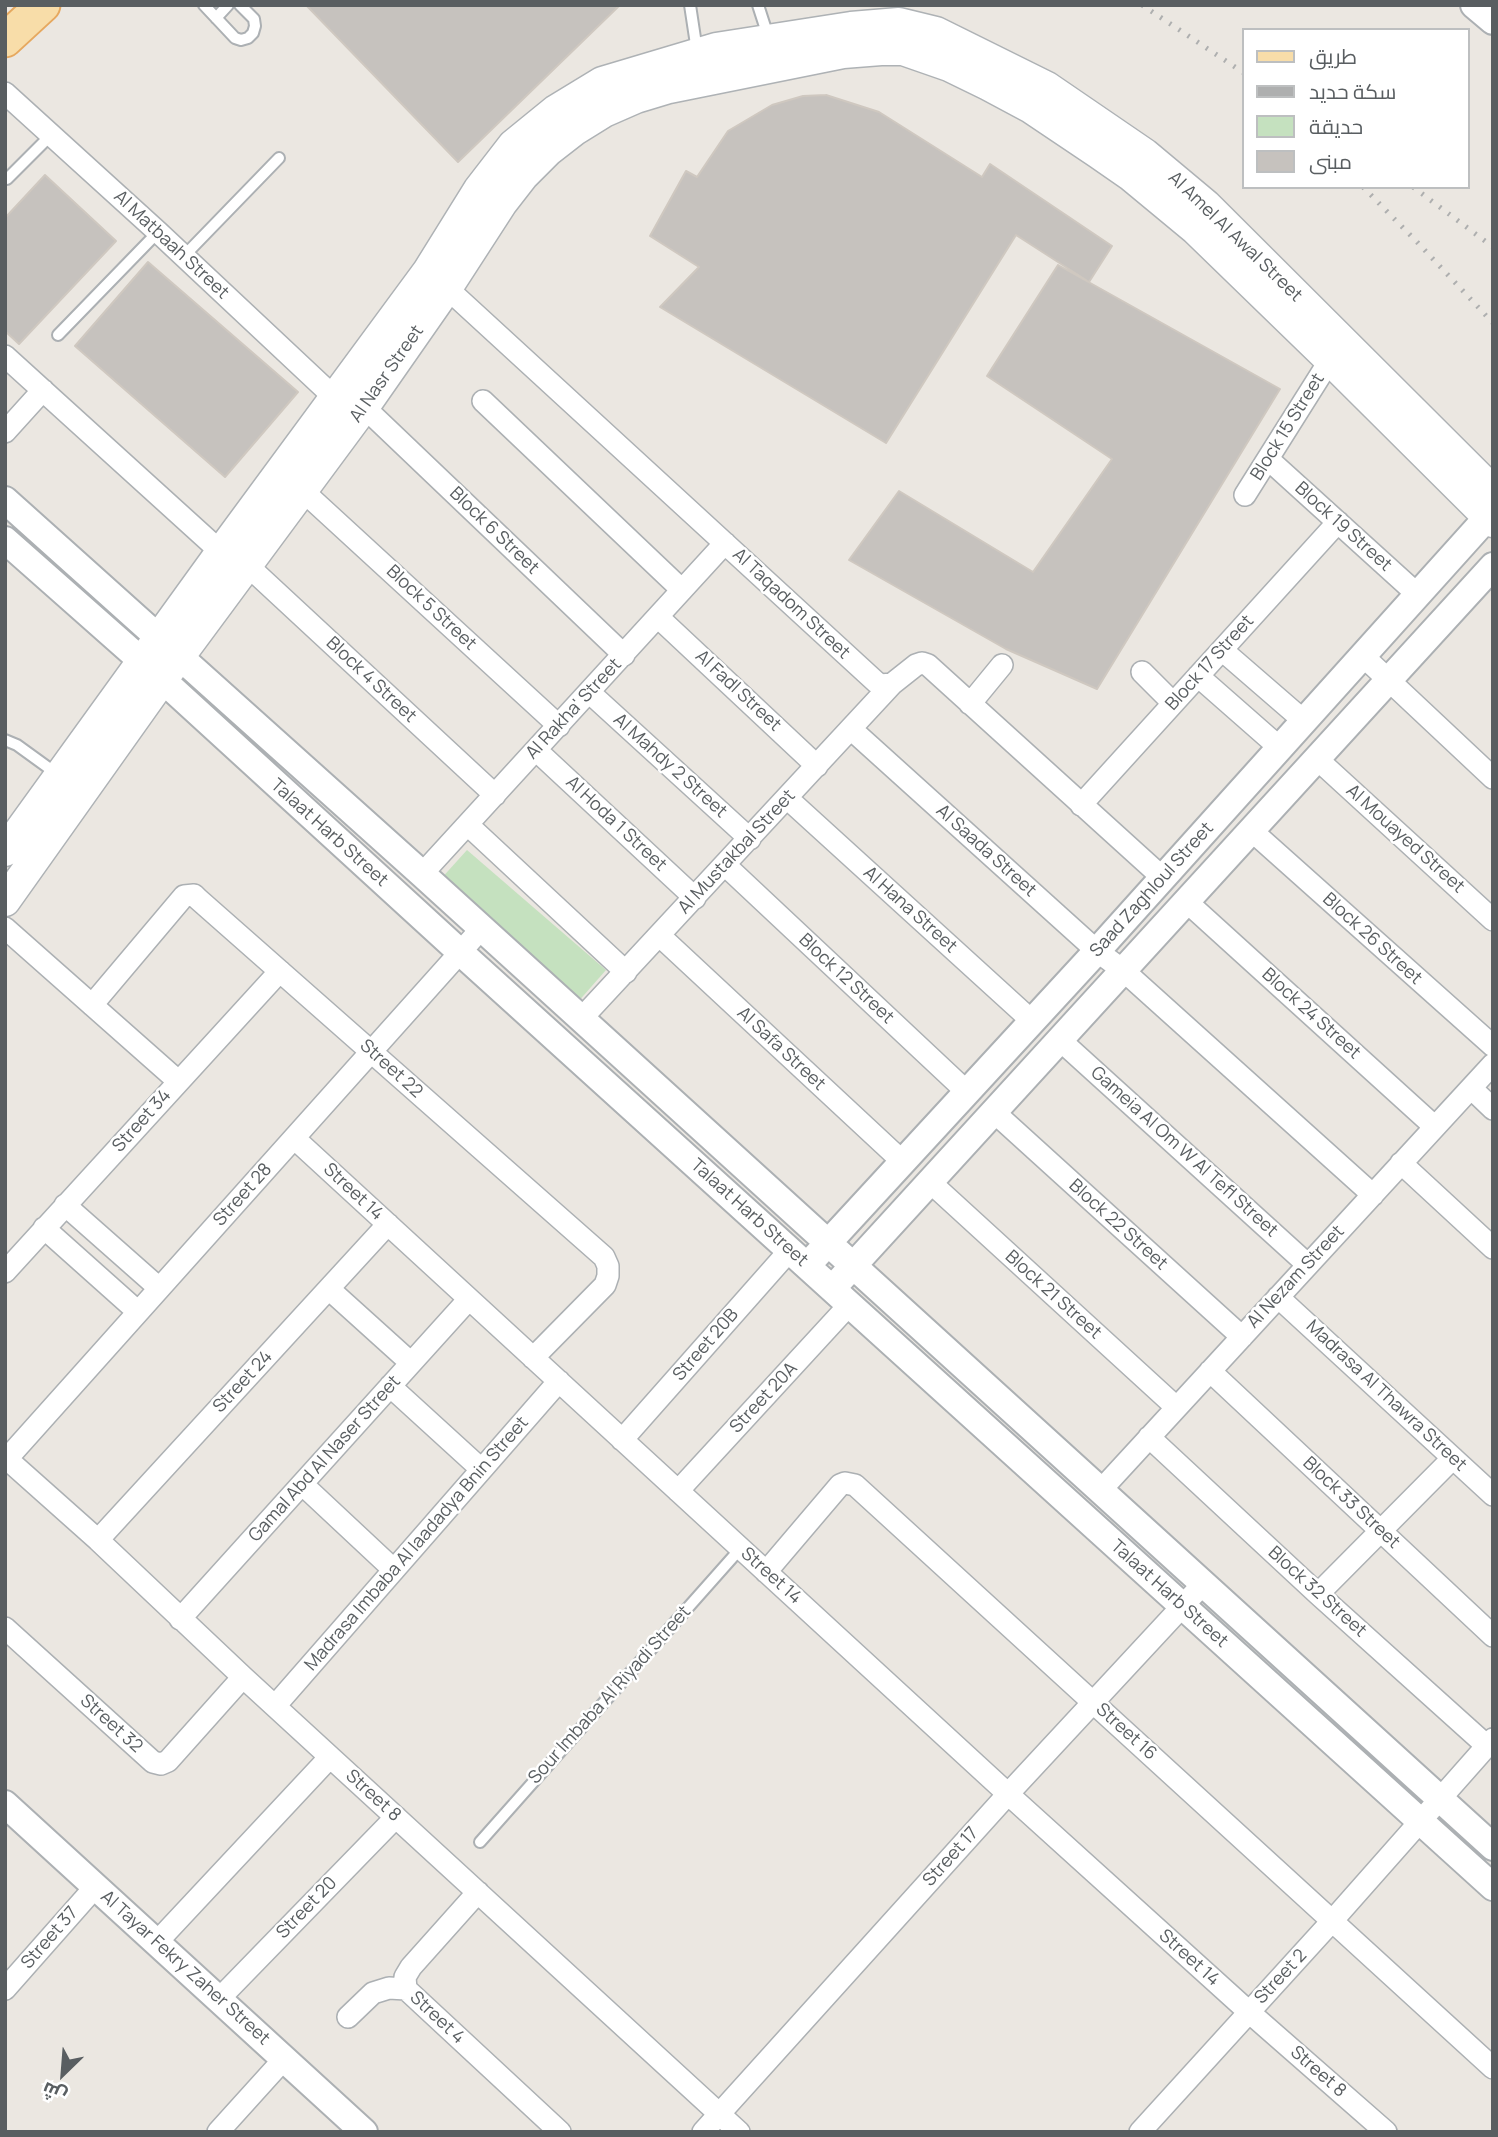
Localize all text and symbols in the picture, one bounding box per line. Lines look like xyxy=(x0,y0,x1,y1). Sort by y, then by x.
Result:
legend xyxy=(1242,28,1470,189)
text: طريق xyxy=(1309,42,1357,70)
text: سكة حديد xyxy=(1309,77,1396,105)
text: حديقة xyxy=(1309,112,1363,140)
text: مبنى xyxy=(1309,147,1352,175)
street label: Al Amel Al Awal Street xyxy=(1163,167,1307,307)
street label: Al Matbaah Street xyxy=(109,186,233,304)
street label: Al Nasr Street xyxy=(345,321,429,427)
street label: Block 15 Street xyxy=(1246,369,1330,485)
street label: Block 19 Street xyxy=(1290,478,1396,576)
street label: Block 6 Street xyxy=(445,483,543,579)
street label: Al Taqadom Street xyxy=(728,544,854,664)
street label: Block 5 Street xyxy=(381,561,481,655)
street label: Block 17 Street xyxy=(1162,611,1258,715)
street label: Block 4 Street xyxy=(321,633,421,727)
street label: Al Fadl Street xyxy=(691,646,785,736)
street label: Al Rakha' Street xyxy=(522,654,626,764)
street label: Al Mahdy 2 Street xyxy=(609,709,731,823)
street label: Al Hoda 1 Street xyxy=(561,772,671,876)
street label: Talaat Harb Street xyxy=(266,775,392,891)
street label: Al Mouayed Street xyxy=(1341,780,1469,898)
street label: Al Mustakbal Street xyxy=(674,785,800,919)
street label: Al Saada Street xyxy=(931,800,1041,902)
street label: Saad Zaghloul Street xyxy=(1086,818,1218,962)
street label: Al Hana Street xyxy=(859,862,961,958)
street label: Block 26 Street xyxy=(1318,889,1426,989)
street label: Block 12 Street xyxy=(794,929,898,1029)
street label: Block 24 Street xyxy=(1257,964,1365,1064)
street label: Al Safa Street xyxy=(732,1003,830,1095)
street label: Street 22 xyxy=(355,1035,427,1103)
street label: Gameia Al Om W Al Tefl Street xyxy=(1086,1062,1282,1242)
street label: Street 34 xyxy=(108,1085,176,1157)
street label: Talaat Harb Street xyxy=(686,1155,812,1271)
street label: Street 28 xyxy=(209,1159,277,1231)
street label: Street 14 xyxy=(319,1159,387,1225)
street label: Block 22 Street xyxy=(1064,1175,1172,1275)
street label: Al Nezam Street xyxy=(1243,1221,1349,1333)
street label: Block 21 Street xyxy=(1000,1246,1106,1344)
street label: Street 20B xyxy=(669,1304,743,1386)
street label: Madrasa Al Thawra Street xyxy=(1301,1316,1471,1476)
street label: Street 24 xyxy=(209,1346,277,1418)
street label: Street 20A xyxy=(726,1358,802,1438)
street label: Gamal Abd Al Naser Street xyxy=(245,1371,405,1547)
street label: Madrasa Imbaba Al Iaadadya Bnin Street xyxy=(301,1412,533,1676)
street label: Block 33 Street xyxy=(1298,1453,1404,1553)
street label: Talaat Harb Street xyxy=(1106,1536,1232,1652)
street label: Block 32 Street xyxy=(1263,1542,1371,1642)
street label: Street 14 xyxy=(736,1543,806,1609)
street label: Sour Imbaba Al Riyadi Street xyxy=(524,1602,696,1788)
street label: Street 32 xyxy=(75,1690,147,1758)
street label: Street 16 xyxy=(1091,1699,1161,1765)
street label: Street 8 xyxy=(341,1766,405,1826)
street label: Street 17 xyxy=(919,1823,983,1891)
street label: Street 20 xyxy=(272,1873,342,1943)
street label: Al Tayar Fekry Zaher Street xyxy=(96,1886,274,2050)
street label: Street 37 xyxy=(17,1902,83,1974)
street label: Street 14 xyxy=(1154,1925,1224,1991)
street label: Street 2 xyxy=(1250,1945,1312,2009)
street label: Street 4 xyxy=(405,1987,469,2049)
north arrow xyxy=(28,2039,98,2109)
street label: Street 8 xyxy=(1286,2042,1350,2102)
text: ش xyxy=(38,2076,71,2110)

